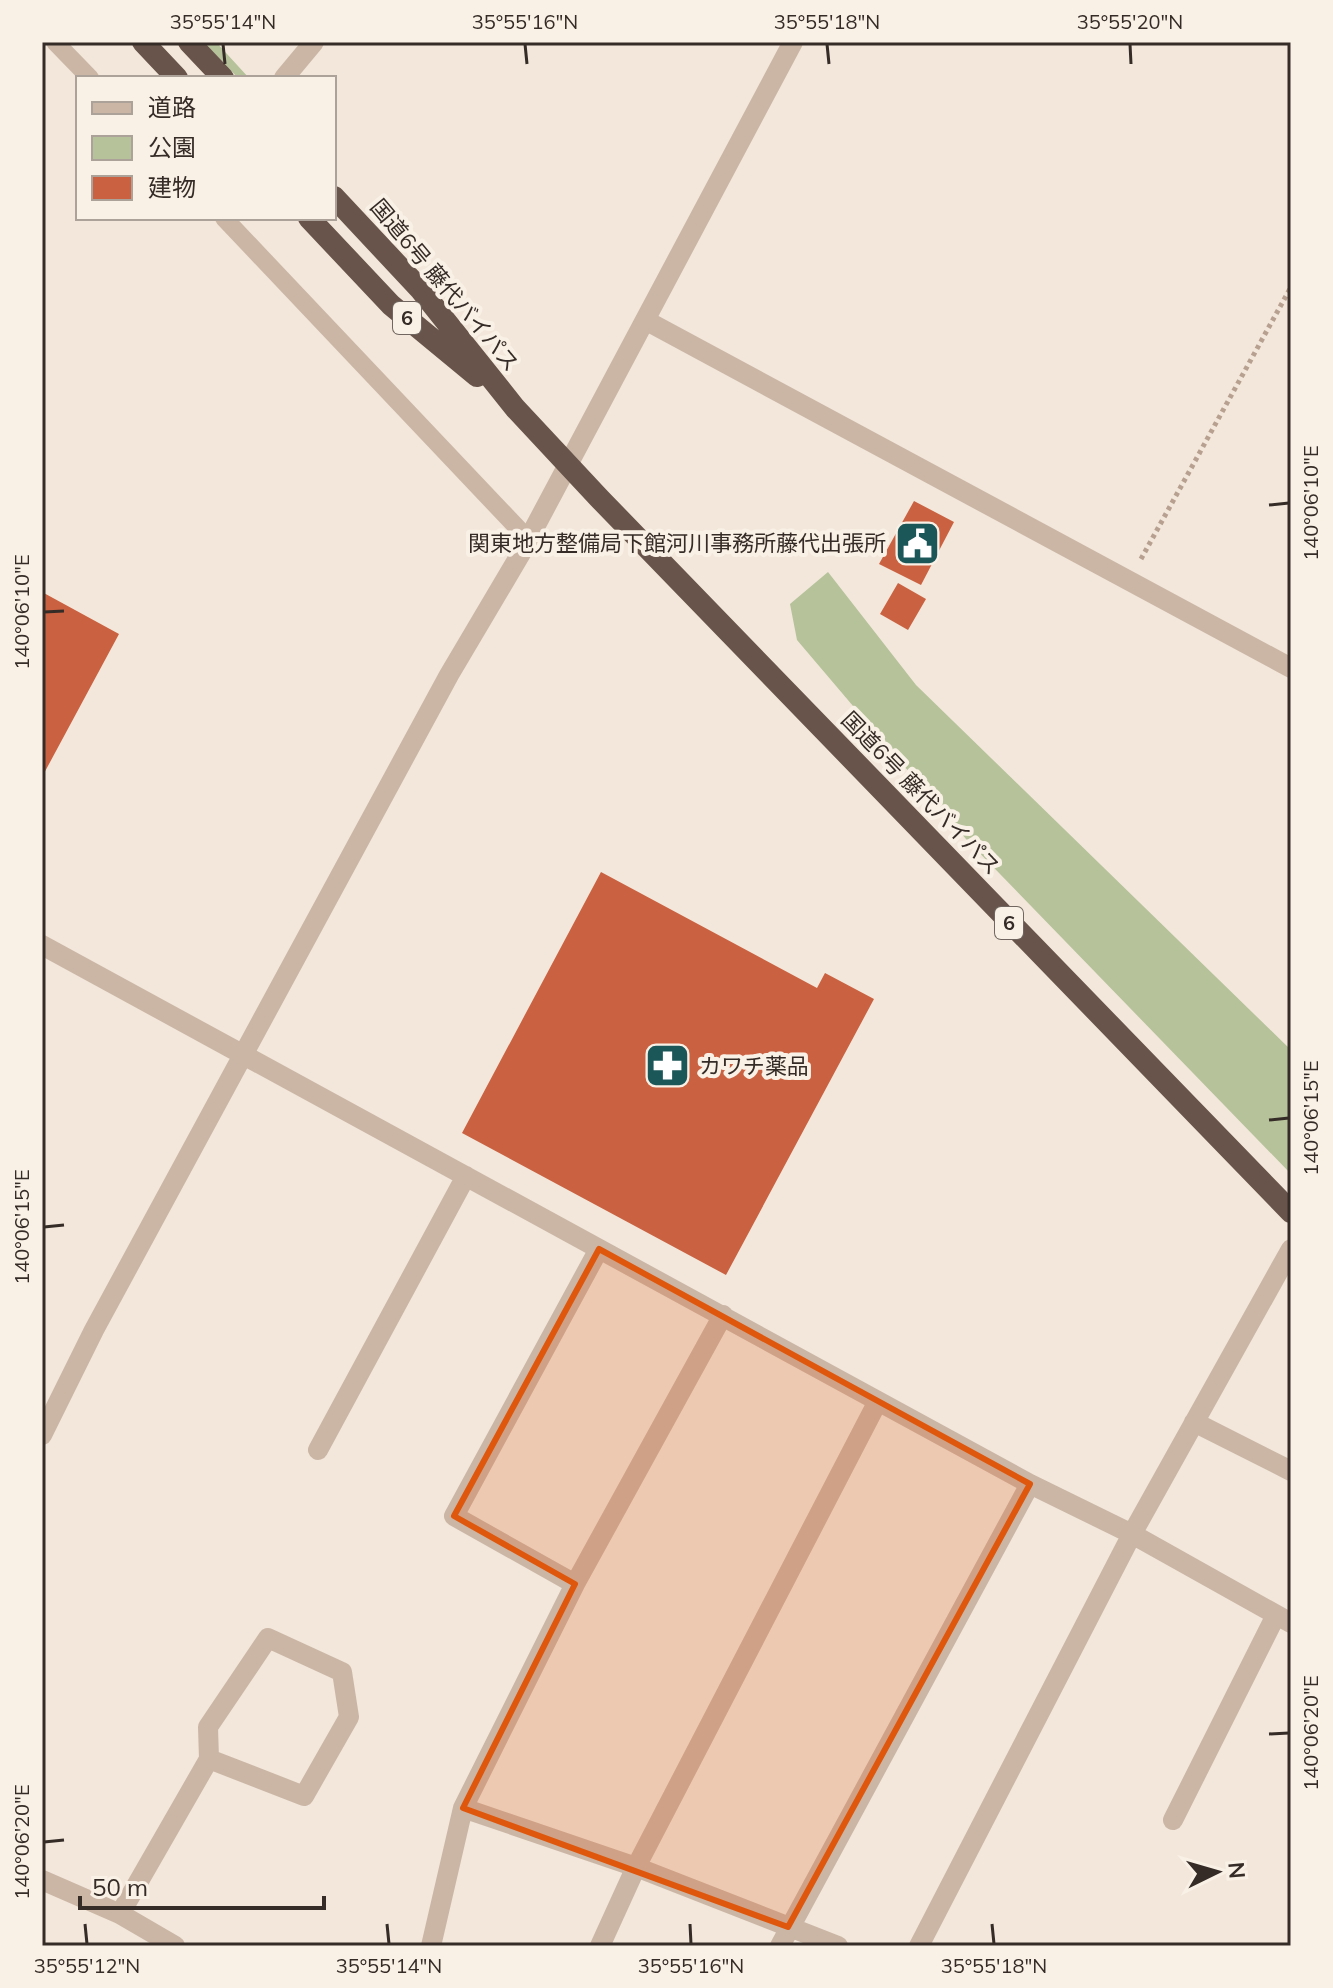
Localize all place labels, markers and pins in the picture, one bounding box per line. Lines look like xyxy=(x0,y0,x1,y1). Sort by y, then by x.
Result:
public building icon: 関東地方整備局下館河川事務所藤代出張所 xyxy=(893,519,941,567)
place label: 関東地方整備局下館河川事務所藤代出張所 xyxy=(468,529,886,557)
pharmacy icon: カワチ薬品 xyxy=(644,1042,692,1090)
place label: カワチ薬品 xyxy=(699,1052,809,1080)

